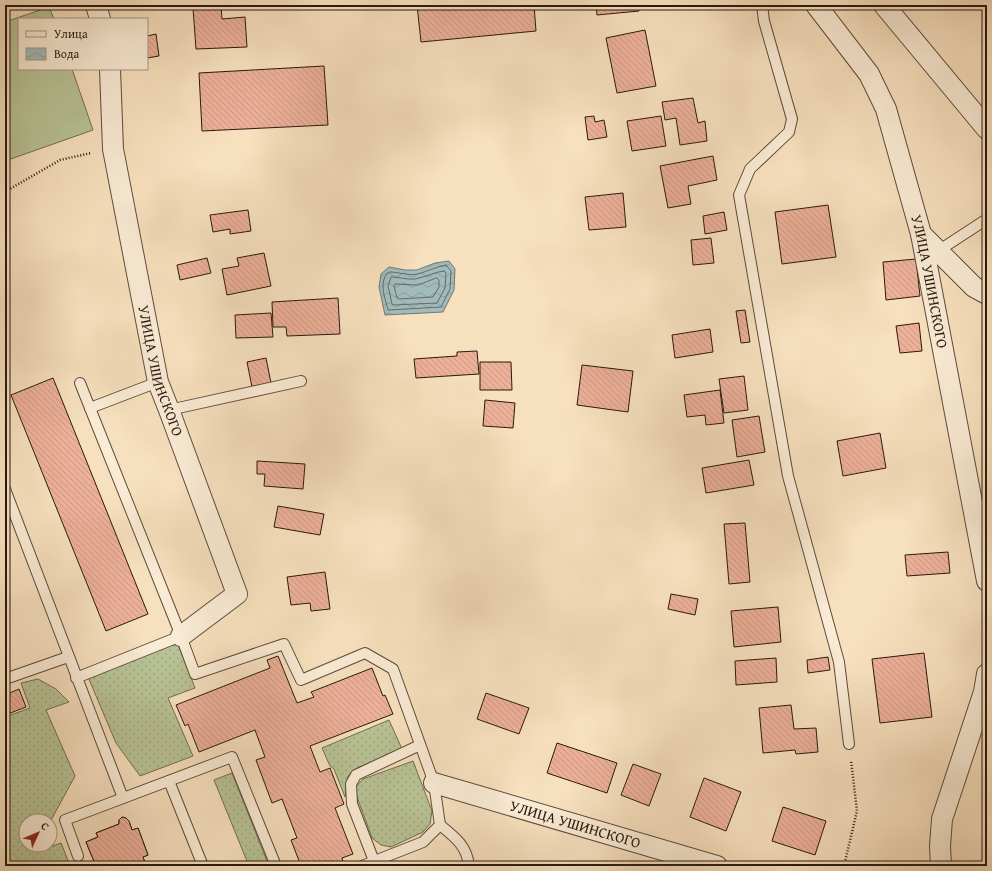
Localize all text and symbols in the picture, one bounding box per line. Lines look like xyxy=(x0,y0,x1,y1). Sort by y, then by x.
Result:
legend xyxy=(18,18,148,70)
text: Улица xyxy=(54,25,88,42)
text: Вода xyxy=(54,45,79,62)
street label: УЛИЦА УШИНСКОГО xyxy=(906,212,953,350)
street label: УЛИЦА УШИНСКОГО xyxy=(133,303,189,439)
street label: УЛИЦА УШИНСКОГО xyxy=(507,795,643,853)
north arrow xyxy=(18,813,58,853)
text: С xyxy=(37,818,53,834)

